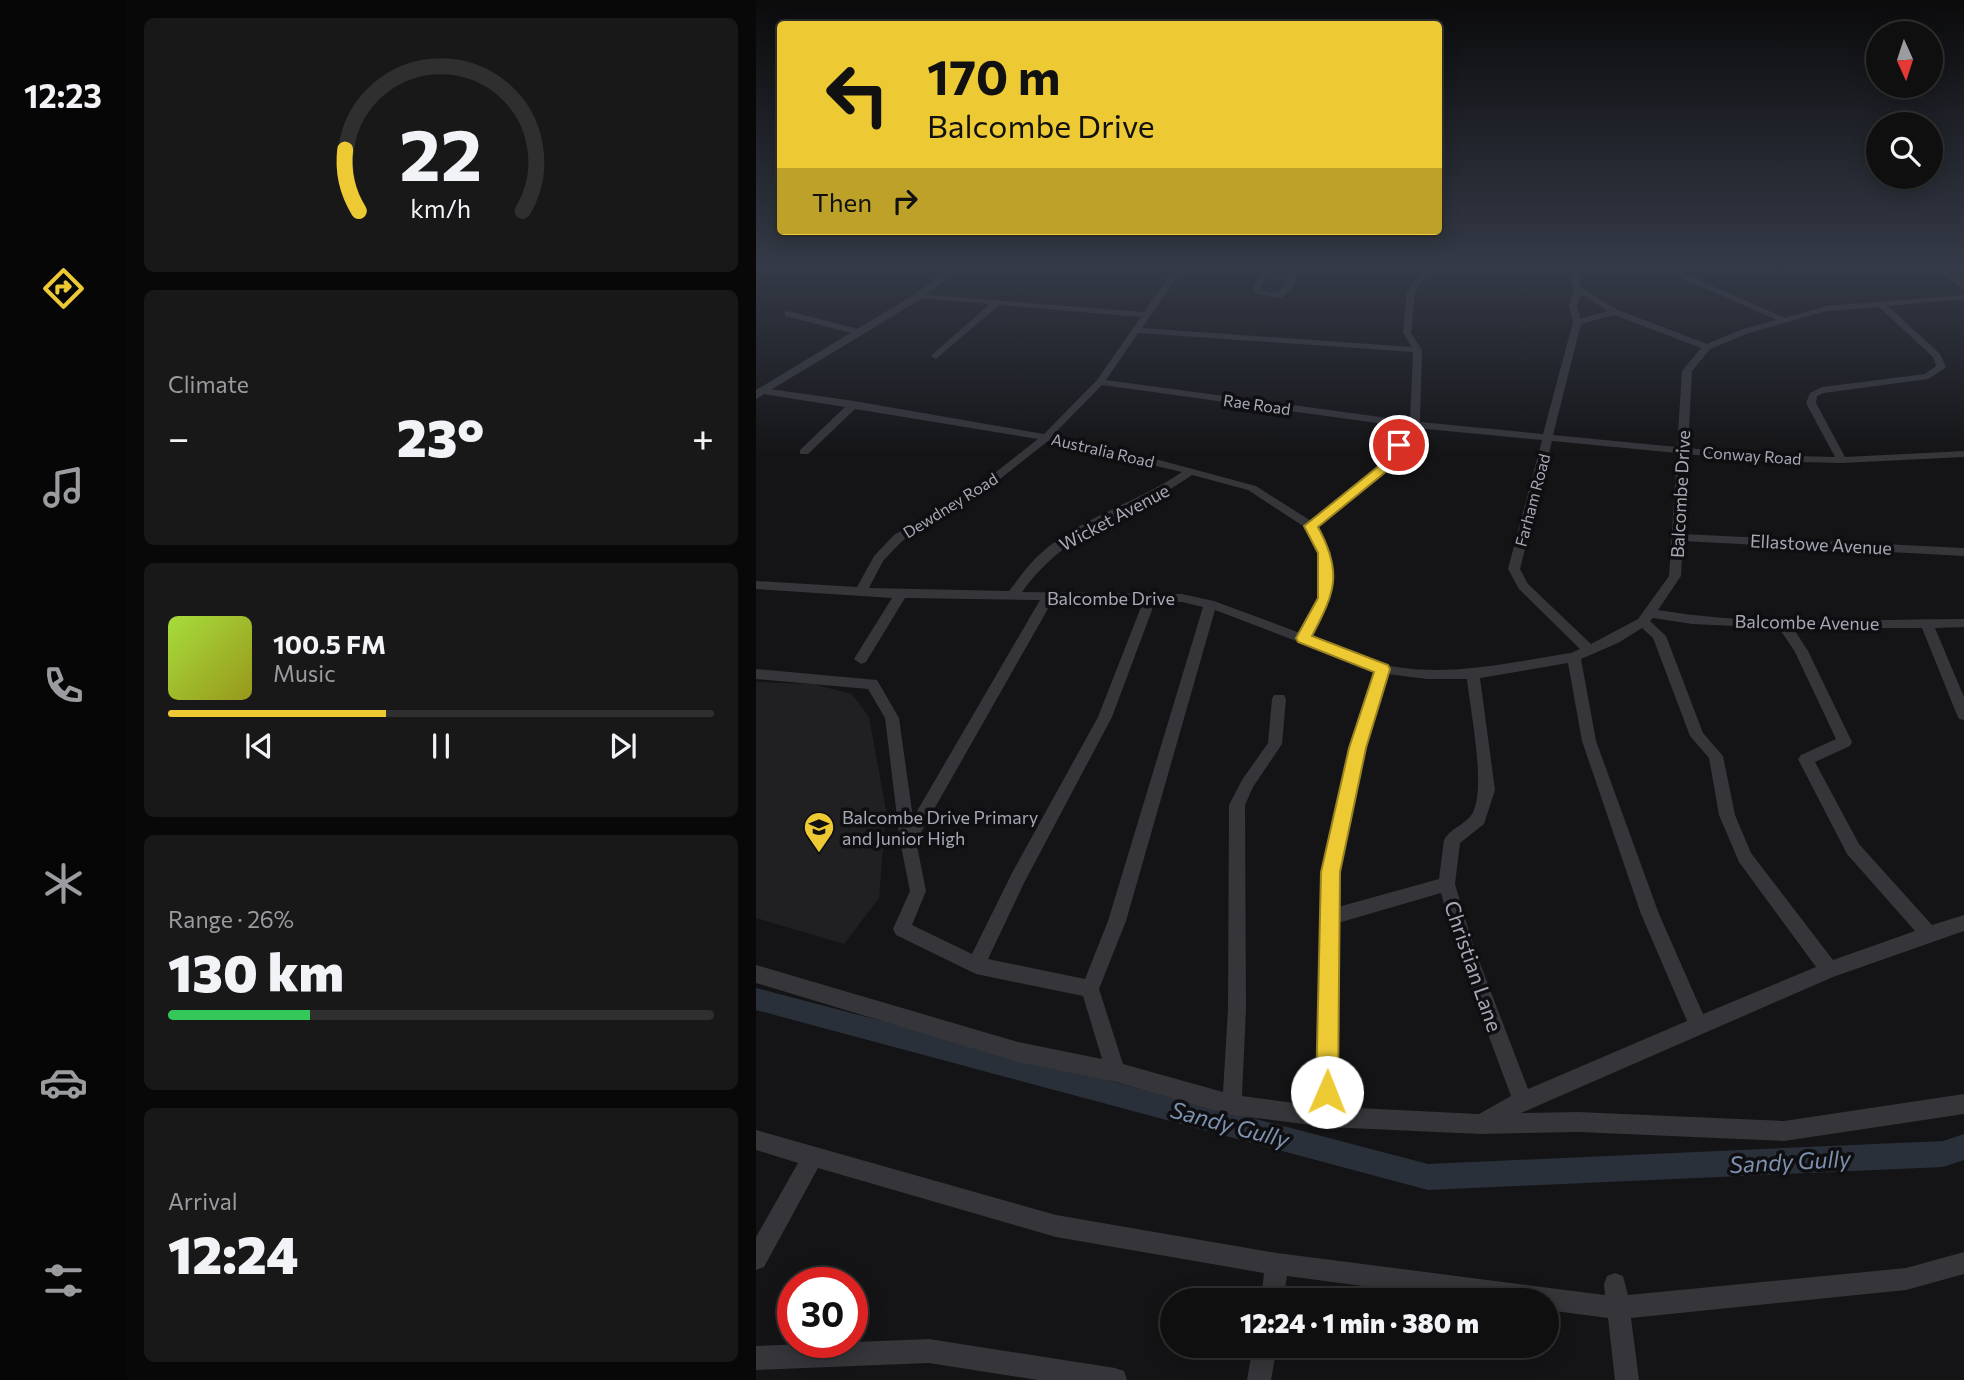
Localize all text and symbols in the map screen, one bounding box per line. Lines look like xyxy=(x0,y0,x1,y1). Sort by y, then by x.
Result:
north arrow xyxy=(1866,21,1942,98)
map controls xyxy=(1866,21,1943,189)
text: 170 m xyxy=(927,45,1060,105)
icon: left xyxy=(812,49,903,140)
text: 12:23 xyxy=(24,75,102,115)
text: Balcombe Drive xyxy=(927,105,1155,145)
text: 22 xyxy=(400,108,482,197)
button: search xyxy=(1866,112,1943,189)
icon: right xyxy=(886,182,924,220)
text: Then xyxy=(812,186,872,217)
text: km/h xyxy=(411,193,471,223)
icon: directions xyxy=(39,264,88,313)
text: Climate xyxy=(168,370,249,398)
street label: Rae Road xyxy=(1222,390,1292,418)
text: 23° xyxy=(397,404,484,468)
text: − xyxy=(168,413,190,460)
text: + xyxy=(692,413,714,460)
pin xyxy=(1369,415,1429,475)
icon: arrive xyxy=(1380,426,1418,464)
street label: Australia Road xyxy=(1050,429,1156,471)
street label: Balcombe Drive xyxy=(1666,429,1694,559)
street label: Conway Road xyxy=(1702,442,1802,468)
street label: Farham Road xyxy=(1510,451,1554,549)
icon: music xyxy=(39,463,88,512)
street label: Dewdney Road xyxy=(899,468,1001,542)
street label: Wicket Avenue xyxy=(1055,479,1173,555)
street label: Ellastowe Avenue xyxy=(1749,529,1893,559)
street label: Balcombe Drive xyxy=(1047,587,1175,609)
street label: Balcombe Avenue xyxy=(1735,610,1879,634)
text: 100.5 FM xyxy=(273,628,386,659)
text: Music xyxy=(273,659,336,687)
icon: phone xyxy=(39,661,88,710)
icon: previous xyxy=(240,727,278,765)
icon: pause xyxy=(422,727,460,765)
icon: next xyxy=(604,727,642,765)
place label: Balcombe Drive Primary and Junior High xyxy=(842,806,1038,849)
school or university icon: Balcombe Drive Primary and Junior High xyxy=(802,810,836,854)
icon: climate xyxy=(39,859,88,908)
street label: Christian Lane xyxy=(1440,897,1508,1035)
text: Range · 26% xyxy=(168,905,294,933)
text: 130 km xyxy=(168,939,344,1003)
position arrow xyxy=(1290,1055,1364,1129)
icon: car xyxy=(39,1058,88,1107)
water label: Sandy Gully xyxy=(1168,1095,1293,1154)
water label: Sandy Gully xyxy=(1729,1144,1853,1178)
text: Arrival xyxy=(168,1187,238,1215)
text: 12:24 xyxy=(168,1221,299,1285)
icon: filters xyxy=(39,1256,88,1305)
speed limit sign: 30 xyxy=(777,1267,868,1358)
text: 12:24 · 1 min · 380 m xyxy=(1240,1307,1479,1338)

